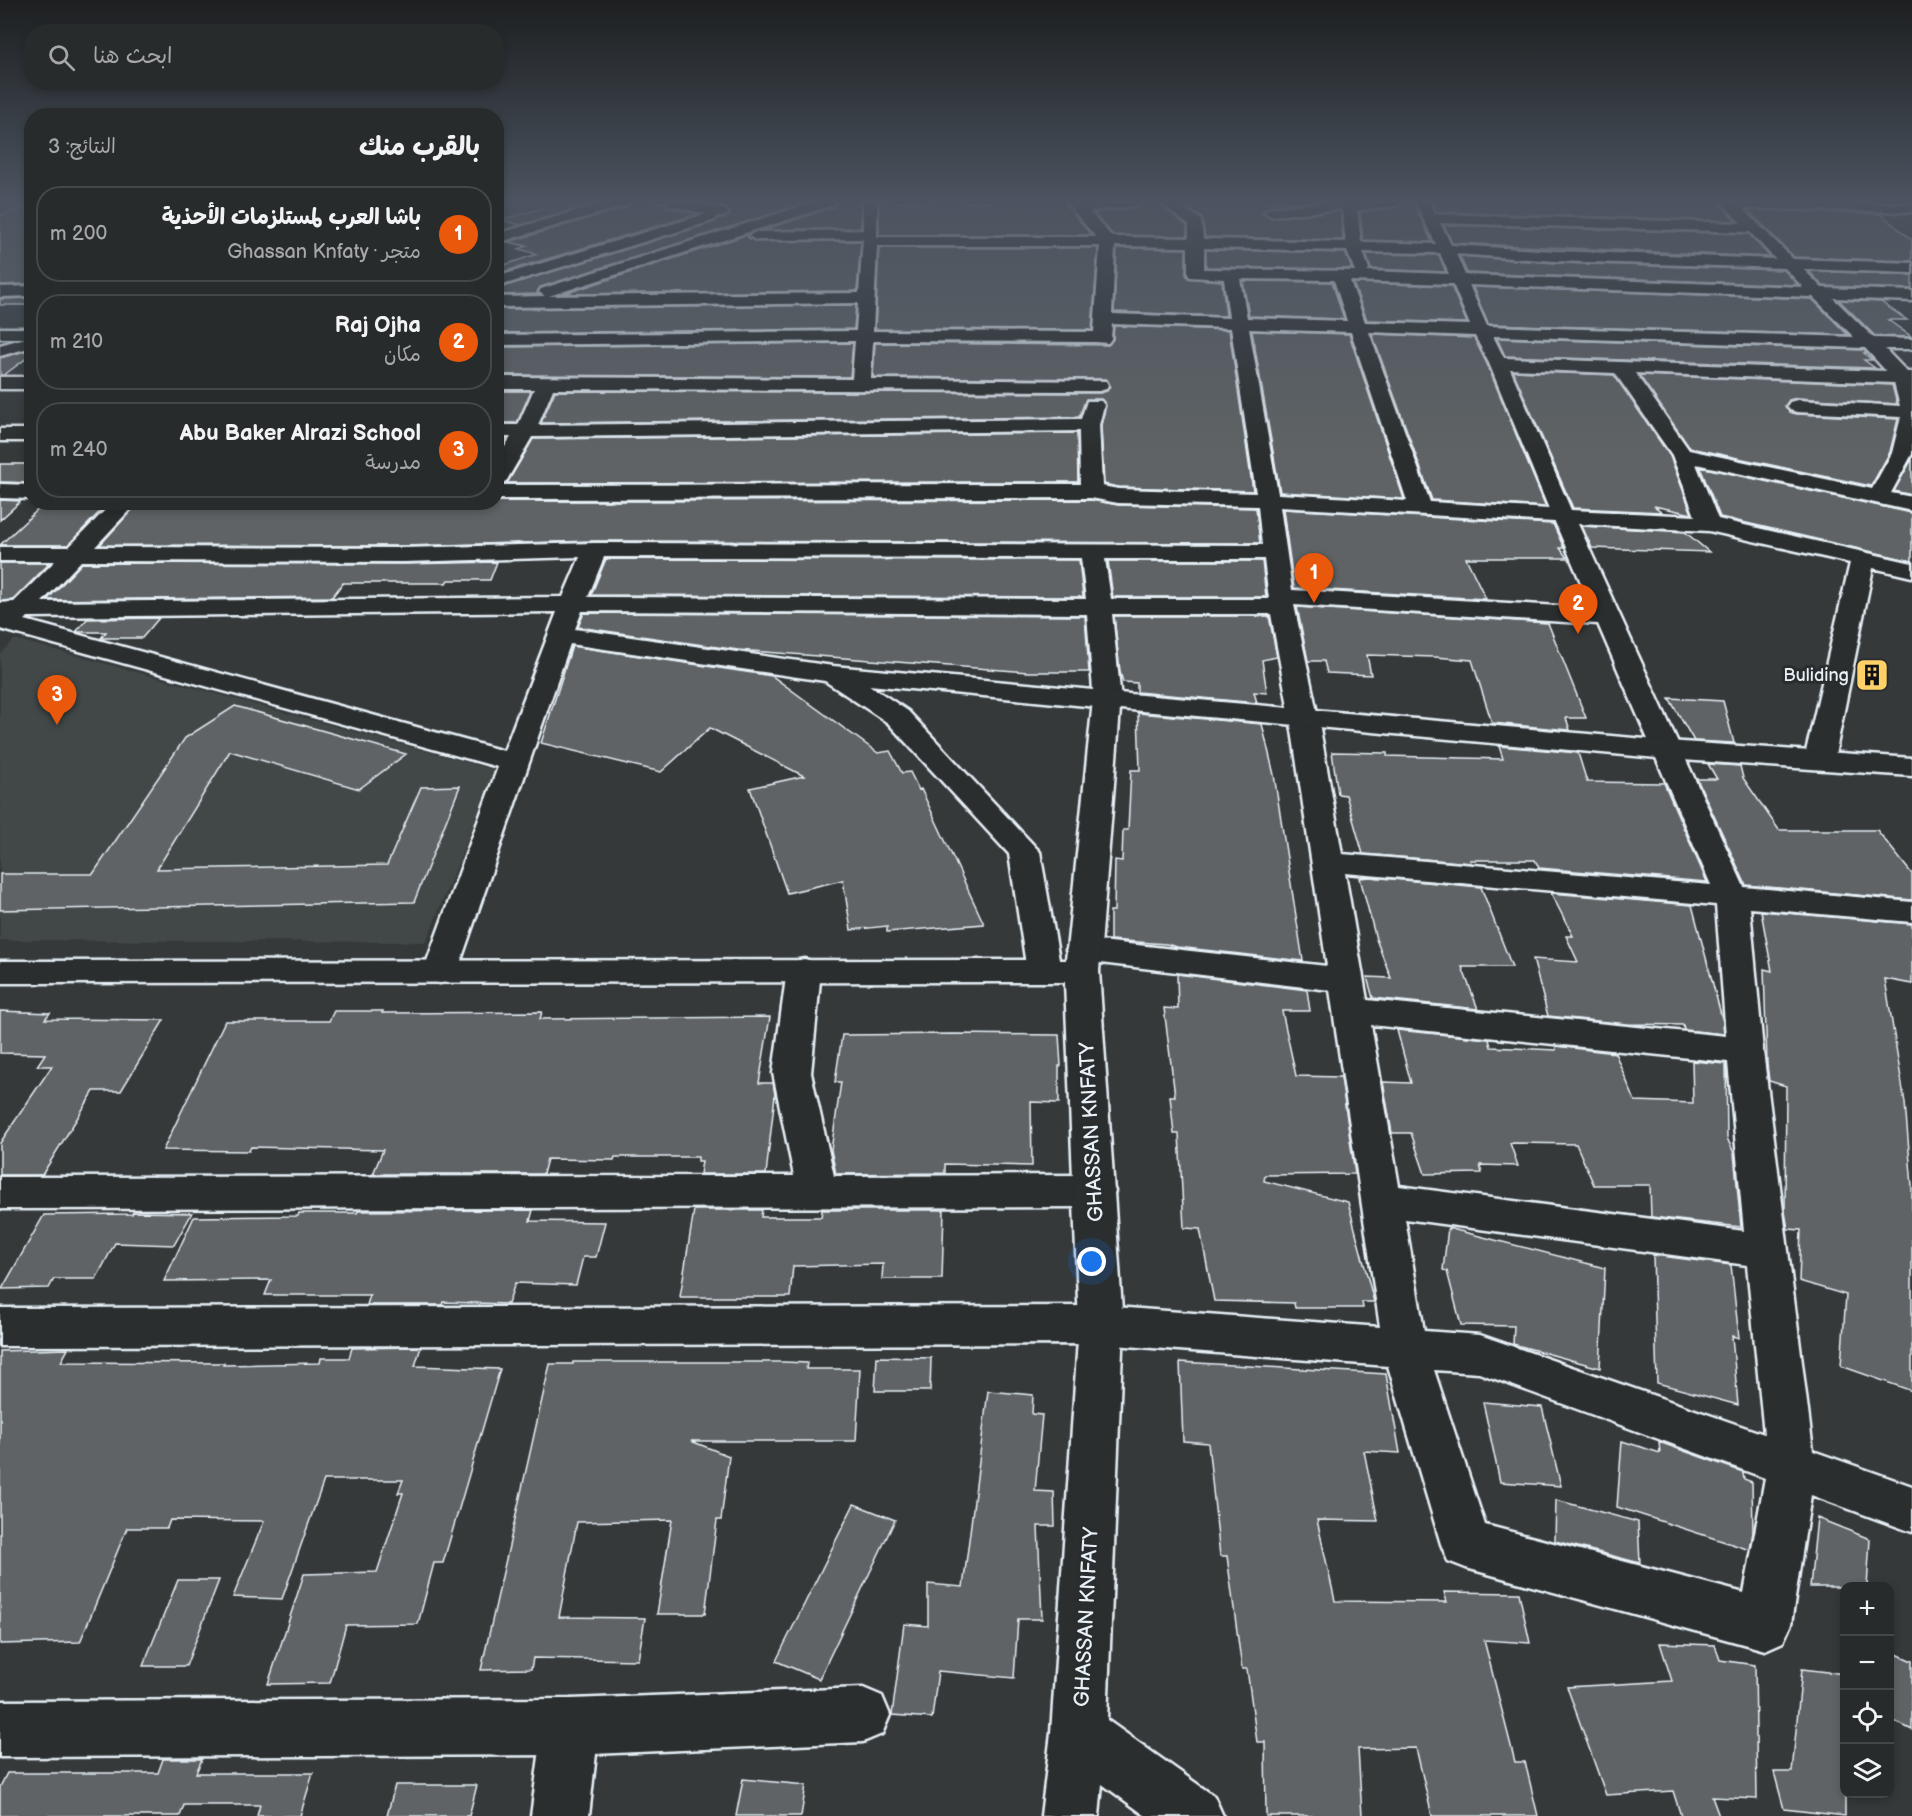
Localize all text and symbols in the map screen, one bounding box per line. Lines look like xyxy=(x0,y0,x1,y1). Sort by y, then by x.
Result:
search box xyxy=(24,24,504,90)
icon: search xyxy=(45,41,78,74)
text: ابحث هنا xyxy=(93,43,173,70)
text: بالقرب منك xyxy=(359,132,480,163)
text: النتائج: 3 xyxy=(48,135,116,159)
text: باشا العرب لمستلزمات الأحذية xyxy=(162,204,421,231)
text: 200 m xyxy=(50,222,107,246)
text: 1 xyxy=(454,222,463,246)
text: متجر · Ghassan Knfaty xyxy=(227,240,421,264)
text: Raj Ojha xyxy=(335,312,421,339)
text: 210 m xyxy=(50,330,103,354)
text: 2 xyxy=(453,330,465,354)
text: مكان xyxy=(384,343,421,367)
text: Abu Baker Alrazi School xyxy=(180,420,421,447)
text: 240 m xyxy=(50,438,107,462)
text: 3 xyxy=(453,438,464,462)
text: مدرسة xyxy=(365,451,421,475)
pin: 1 xyxy=(1294,554,1334,603)
pin: 2 xyxy=(1558,584,1598,634)
building icon: Buliding xyxy=(1854,657,1890,693)
place label: Buliding xyxy=(1783,665,1849,686)
pin: 3 xyxy=(38,676,76,725)
street label: GHASSAN KNFATY xyxy=(1074,1041,1109,1223)
your location xyxy=(1077,1247,1106,1276)
street label: GHASSAN KNFATY xyxy=(1069,1526,1104,1708)
map controls xyxy=(1840,1582,1894,1798)
button: + xyxy=(1840,1582,1894,1636)
button: − xyxy=(1840,1636,1894,1690)
button: locate xyxy=(1840,1690,1894,1744)
button: layers xyxy=(1840,1744,1894,1798)

